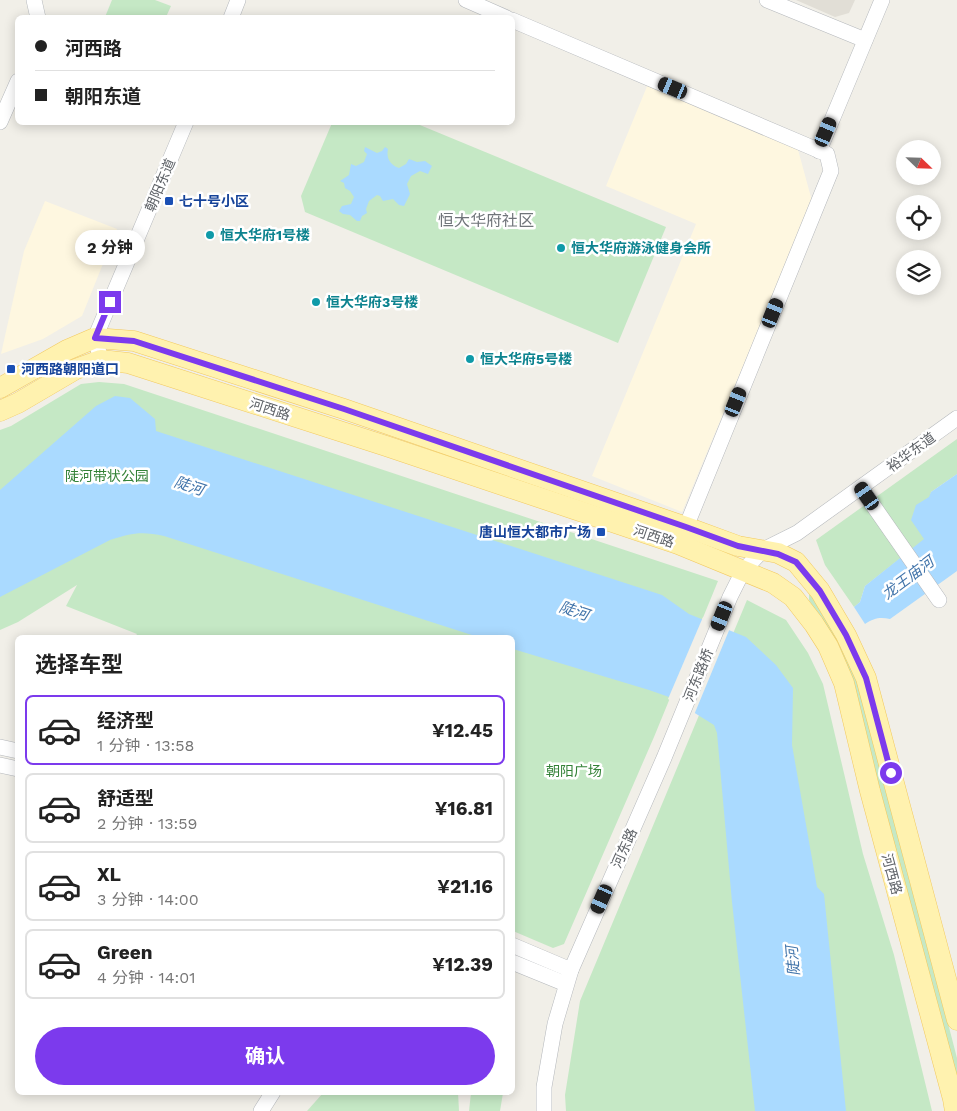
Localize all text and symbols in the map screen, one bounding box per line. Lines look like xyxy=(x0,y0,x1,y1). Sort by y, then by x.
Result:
text: 河西路 xyxy=(65,37,122,60)
car xyxy=(656,75,689,101)
text: 朝阳东道 xyxy=(65,85,141,108)
car xyxy=(813,115,838,149)
north arrow xyxy=(896,140,941,185)
map controls xyxy=(896,140,941,295)
street label: 朝阳东道 xyxy=(142,156,178,214)
place label: 七十号小区 xyxy=(179,193,249,209)
marker: 七十号小区 xyxy=(163,195,175,207)
button: locate xyxy=(896,195,941,240)
district label: 恒大华府社区 xyxy=(438,211,534,230)
place label: 恒大华府1号楼 xyxy=(220,227,310,243)
marker: 恒大华府1号楼 xyxy=(204,229,216,241)
callout: 2 分钟 xyxy=(75,230,145,264)
text: 2 分钟 xyxy=(87,238,133,257)
place label: 恒大华府游泳健身会所 xyxy=(571,240,711,256)
marker: 恒大华府游泳健身会所 xyxy=(555,242,567,254)
button: layers xyxy=(896,250,941,295)
route end xyxy=(99,291,121,313)
place label: 恒大华府3号楼 xyxy=(326,294,418,310)
marker: 恒大华府3号楼 xyxy=(310,296,322,308)
car xyxy=(760,296,785,330)
place label: 恒大华府5号楼 xyxy=(480,351,572,367)
marker: 恒大华府5号楼 xyxy=(464,353,476,365)
place label: 河西路朝阳道口 xyxy=(21,361,119,377)
marker: 河西路朝阳道口 xyxy=(5,363,17,375)
car xyxy=(723,385,748,419)
street label: 河西路 xyxy=(248,395,292,423)
street label: 裕华东道 xyxy=(884,429,938,475)
park label: 陡河带状公园 xyxy=(65,468,149,484)
water label: 陡河 xyxy=(172,473,209,500)
car xyxy=(852,479,881,513)
street label: 河西路 xyxy=(632,522,676,550)
place label: 唐山恒大都市广场 xyxy=(479,524,591,540)
marker: 唐山恒大都市广场 xyxy=(595,526,607,538)
water label: 龙王庙河 xyxy=(879,551,940,603)
water label: 陡河 xyxy=(557,598,594,625)
car xyxy=(709,599,734,633)
street label: 河东路桥 xyxy=(680,646,716,704)
text: 选择车型 xyxy=(35,652,123,677)
icon: car xyxy=(37,708,82,753)
text: 经济型 xyxy=(97,709,154,732)
text: ¥12.45 xyxy=(432,719,493,742)
text: 1 分钟 · 13:58 xyxy=(97,736,194,755)
route start xyxy=(880,762,902,784)
park label: 朝阳广场 xyxy=(546,763,602,779)
icon: car xyxy=(37,786,82,831)
text: 舒适型 xyxy=(97,787,154,810)
text: ¥16.81 xyxy=(435,797,493,820)
text: 2 分钟 · 13:59 xyxy=(97,814,197,833)
street label: 河东路 xyxy=(608,826,640,870)
street label: 河西路 xyxy=(879,852,905,896)
text: XL xyxy=(97,863,121,886)
icon: car xyxy=(37,864,82,909)
text: ¥21.16 xyxy=(437,875,493,898)
car xyxy=(589,882,614,916)
text: 3 分钟 · 14:00 xyxy=(97,890,199,909)
text: Green xyxy=(97,941,153,964)
icon: car xyxy=(37,942,82,987)
water label: 陡河 xyxy=(782,942,803,977)
text: ¥12.39 xyxy=(432,953,493,976)
text: 4 分钟 · 14:01 xyxy=(97,968,195,987)
button: 确认 xyxy=(35,1027,495,1085)

